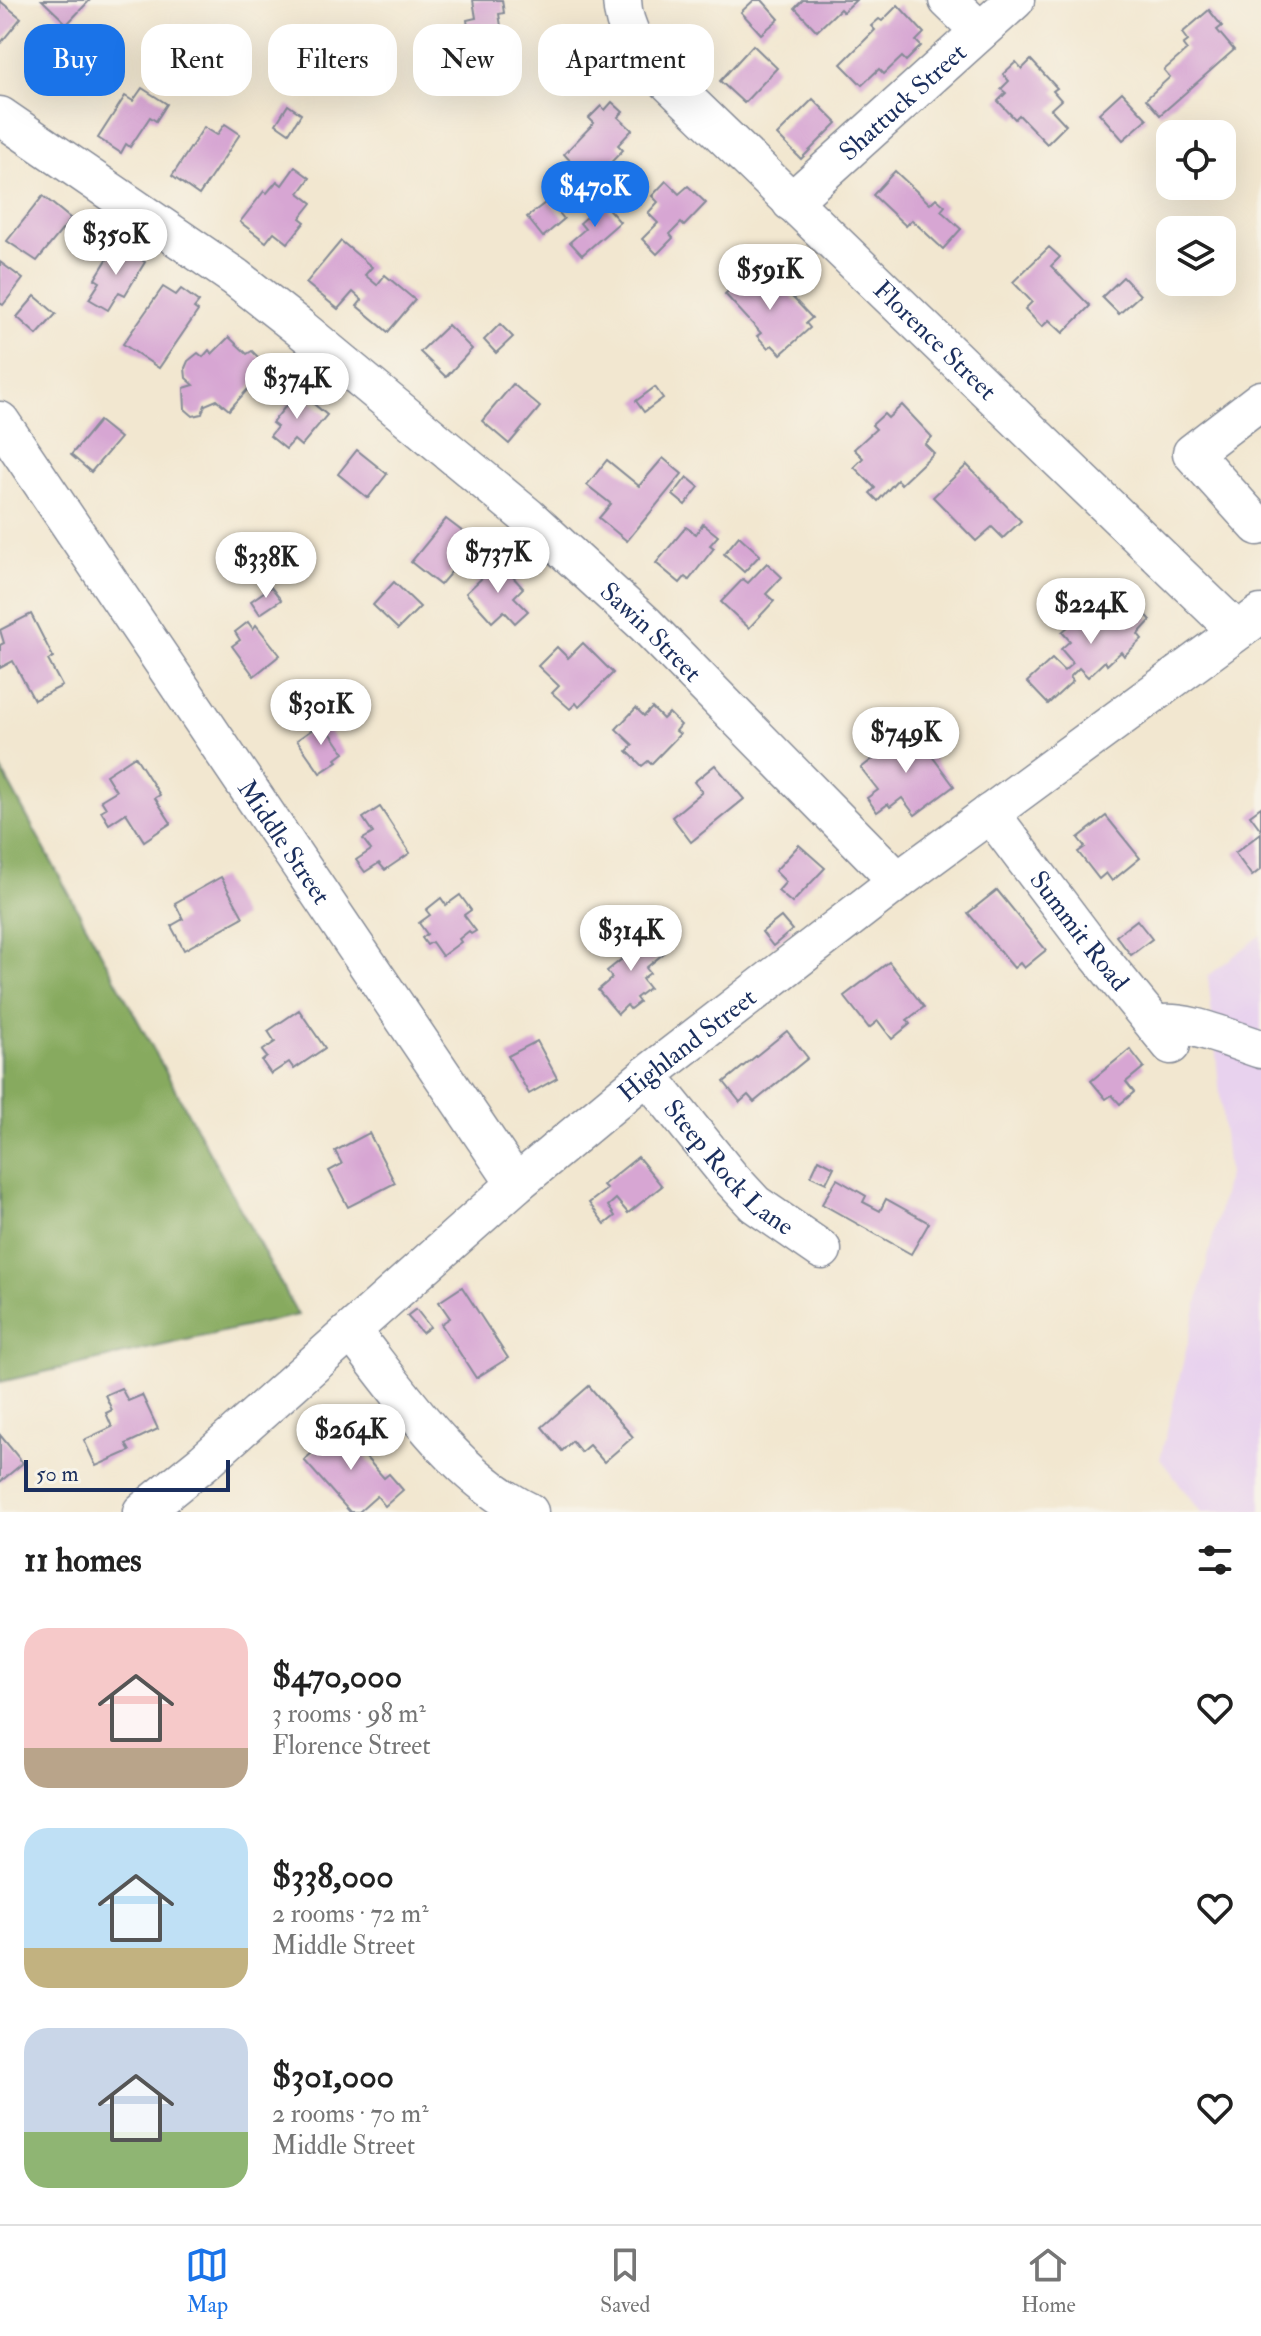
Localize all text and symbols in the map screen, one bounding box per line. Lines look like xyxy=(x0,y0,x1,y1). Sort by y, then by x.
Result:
chip: Buy xyxy=(24,24,125,96)
chip: Rent xyxy=(141,24,252,96)
chip: Filters xyxy=(268,24,397,96)
chip: New xyxy=(413,24,522,96)
chip: Apartment xyxy=(538,24,714,96)
street label: Shattuck Street xyxy=(833,37,973,168)
map controls xyxy=(1156,120,1236,296)
button: locate xyxy=(1156,120,1236,200)
pin: $470K xyxy=(539,161,651,229)
text: $470K xyxy=(559,171,631,203)
pin: $350K xyxy=(60,209,172,277)
button: layers xyxy=(1156,216,1236,296)
text: $350K xyxy=(82,219,150,251)
pin: $591K xyxy=(714,244,826,312)
text: $591K xyxy=(737,254,803,286)
street label: Florence Street xyxy=(867,274,1003,407)
pin: $374K xyxy=(241,353,353,421)
text: $374K xyxy=(263,363,331,395)
pin: $737K xyxy=(442,527,554,595)
pin: $338K xyxy=(210,532,322,600)
text: $737K xyxy=(465,537,531,569)
text: $338K xyxy=(233,542,299,574)
street label: Sawin Street xyxy=(593,576,708,689)
pin: $224K xyxy=(1035,578,1147,646)
text: $224K xyxy=(1054,588,1128,620)
pin: $301K xyxy=(265,679,377,747)
text: $301K xyxy=(288,689,354,721)
pin: $749K xyxy=(850,707,962,775)
text: $749K xyxy=(870,717,942,749)
street label: Middle Street xyxy=(230,774,337,911)
street label: Summit Road xyxy=(1022,865,1136,998)
pin: $314K xyxy=(575,905,687,973)
text: $314K xyxy=(598,915,664,947)
street label: Highland Street xyxy=(612,982,763,1109)
street label: Steep Rock Lane xyxy=(656,1093,800,1243)
pin: $264K xyxy=(295,1404,407,1472)
text: $264K xyxy=(314,1414,388,1446)
scale bar xyxy=(24,1456,230,1492)
text: 50 m xyxy=(36,1460,78,1488)
icon: filters xyxy=(1193,1538,1237,1582)
text: 11 homes xyxy=(24,1539,142,1582)
text: $470,000 xyxy=(272,1655,402,1698)
icon: home xyxy=(88,1660,184,1756)
icon: heart xyxy=(1193,1686,1237,1730)
text: 3 rooms · 98 m² xyxy=(272,1698,426,1730)
text: Florence Street xyxy=(272,1730,431,1762)
text: $338,000 xyxy=(272,1855,394,1898)
icon: home xyxy=(88,1860,184,1956)
icon: heart xyxy=(1193,1886,1237,1930)
text: 2 rooms · 72 m² xyxy=(272,1898,429,1930)
text: Middle Street xyxy=(272,1930,415,1962)
text: $301,000 xyxy=(272,2055,394,2098)
icon: home xyxy=(88,2060,184,2156)
icon: heart xyxy=(1193,2086,1237,2130)
text: 2 rooms · 70 m² xyxy=(272,2098,429,2130)
text: Middle Street xyxy=(272,2130,415,2162)
tab: Map xyxy=(185,2243,229,2319)
tab: Saved xyxy=(600,2243,650,2319)
tab: Home xyxy=(1021,2243,1076,2319)

